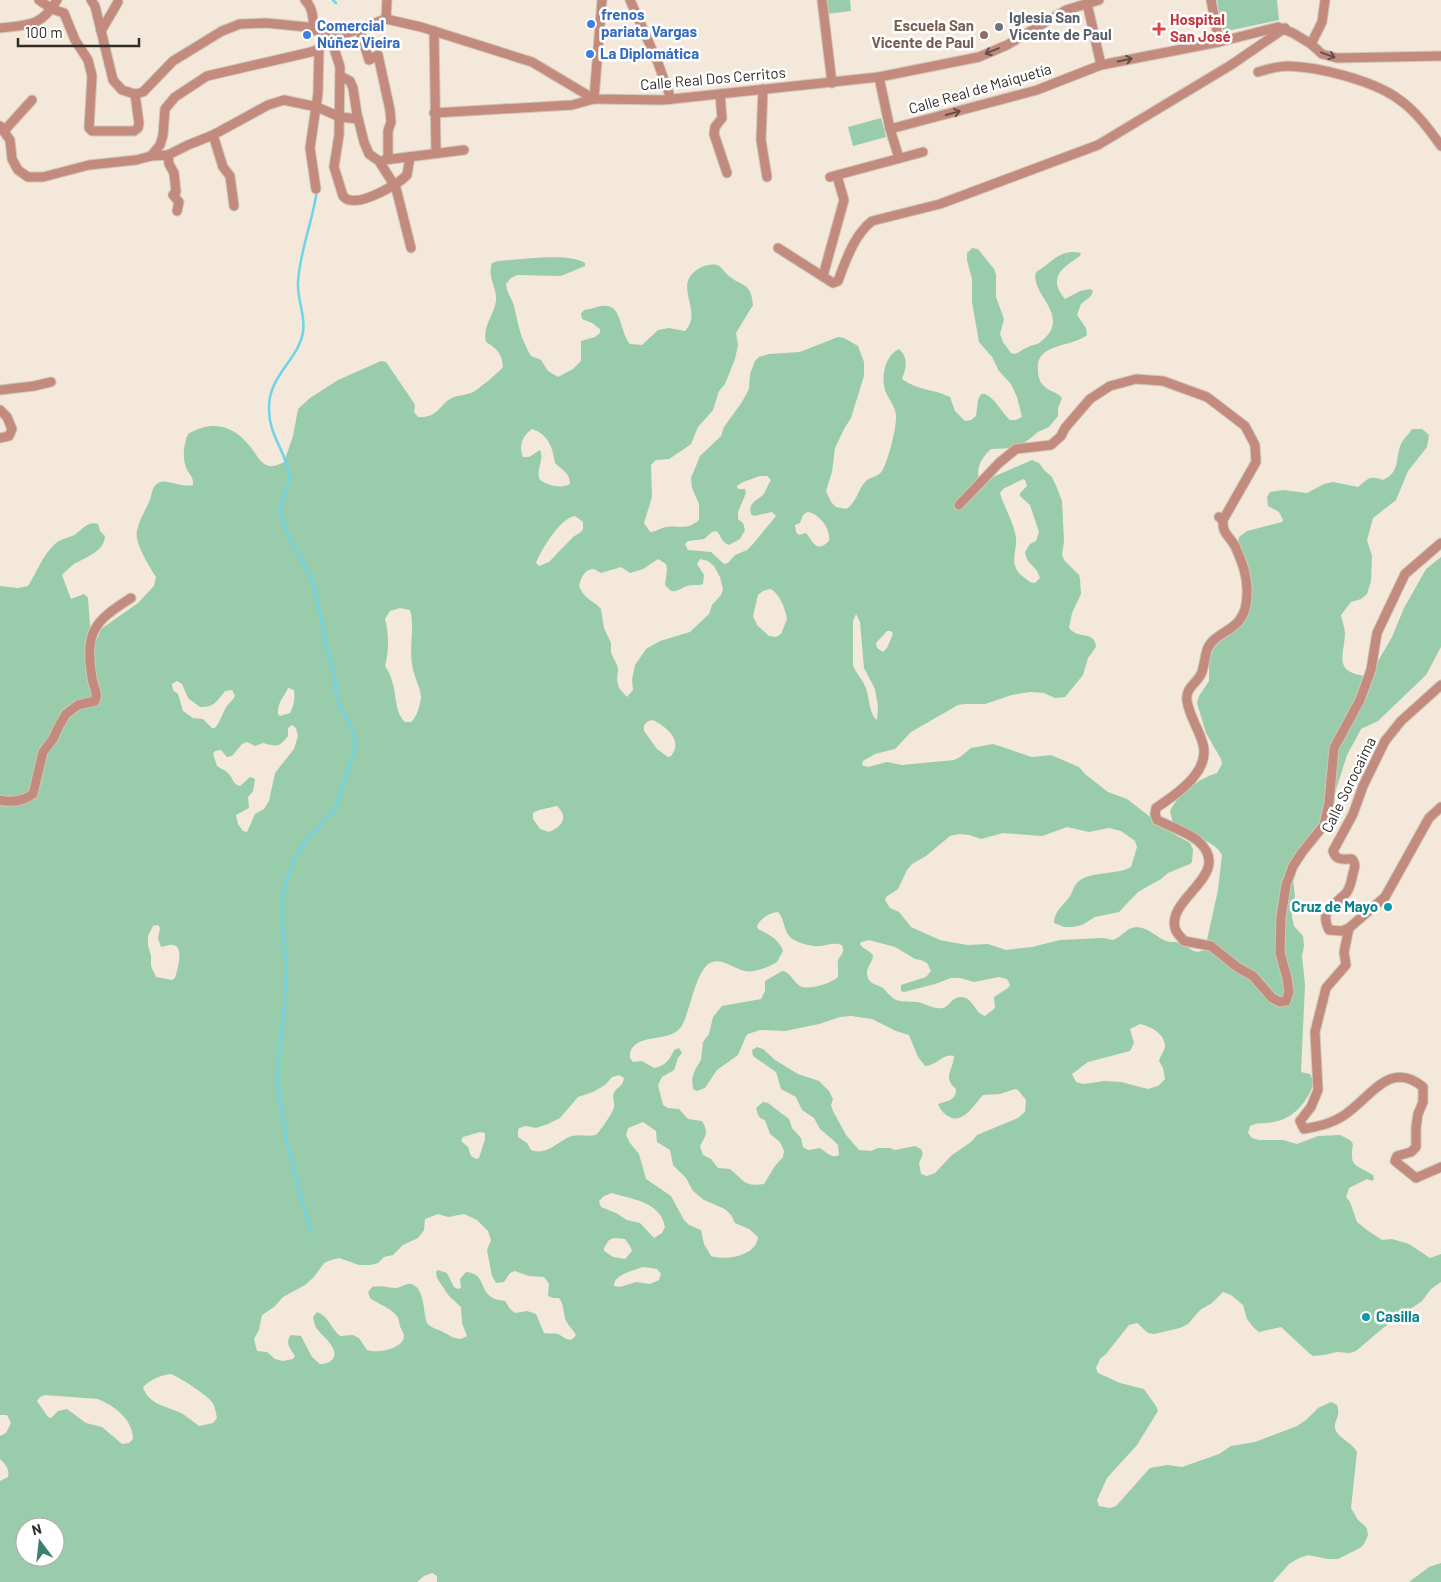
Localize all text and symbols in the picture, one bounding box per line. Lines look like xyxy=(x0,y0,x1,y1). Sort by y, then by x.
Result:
place label: frenos pariata Vargas xyxy=(601,5,697,40)
place label: Iglesia San Vicente de Paul xyxy=(1009,8,1112,43)
place label: Hospital San José xyxy=(1170,10,1231,45)
scale bar xyxy=(18,15,139,47)
place label: Comercial Núñez Vieira xyxy=(317,16,400,51)
place label: Escuela San Vicente de Paul xyxy=(871,16,974,51)
marker: frenos pariata Vargas xyxy=(585,18,597,30)
marker: Iglesia San Vicente de Paul xyxy=(993,21,1005,33)
marker: Hospital San José xyxy=(1152,22,1166,36)
text: 100 m xyxy=(25,23,63,41)
marker: Comercial Núñez Vieira xyxy=(301,29,313,41)
marker: Escuela San Vicente de Paul xyxy=(978,29,990,41)
place label: La Diplomática xyxy=(600,44,699,62)
one-way arrow xyxy=(985,47,1000,57)
marker: La Diplomática xyxy=(584,48,596,60)
one-way arrow xyxy=(1320,51,1335,60)
one-way arrow xyxy=(1117,55,1133,64)
street label: Calle Real de Maiquetía xyxy=(906,59,1053,117)
street label: Calle Real Dos Cerritos xyxy=(639,63,786,93)
one-way arrow xyxy=(945,107,961,117)
street label: Calle Sorocaima xyxy=(1317,734,1379,835)
place label: Cruz de Mayo xyxy=(1292,897,1378,915)
marker: Cruz de Mayo xyxy=(1382,901,1394,913)
place label: Casilla xyxy=(1376,1307,1420,1325)
marker: Casilla xyxy=(1360,1311,1372,1323)
north arrow xyxy=(15,1517,65,1567)
text: N xyxy=(30,1520,43,1538)

